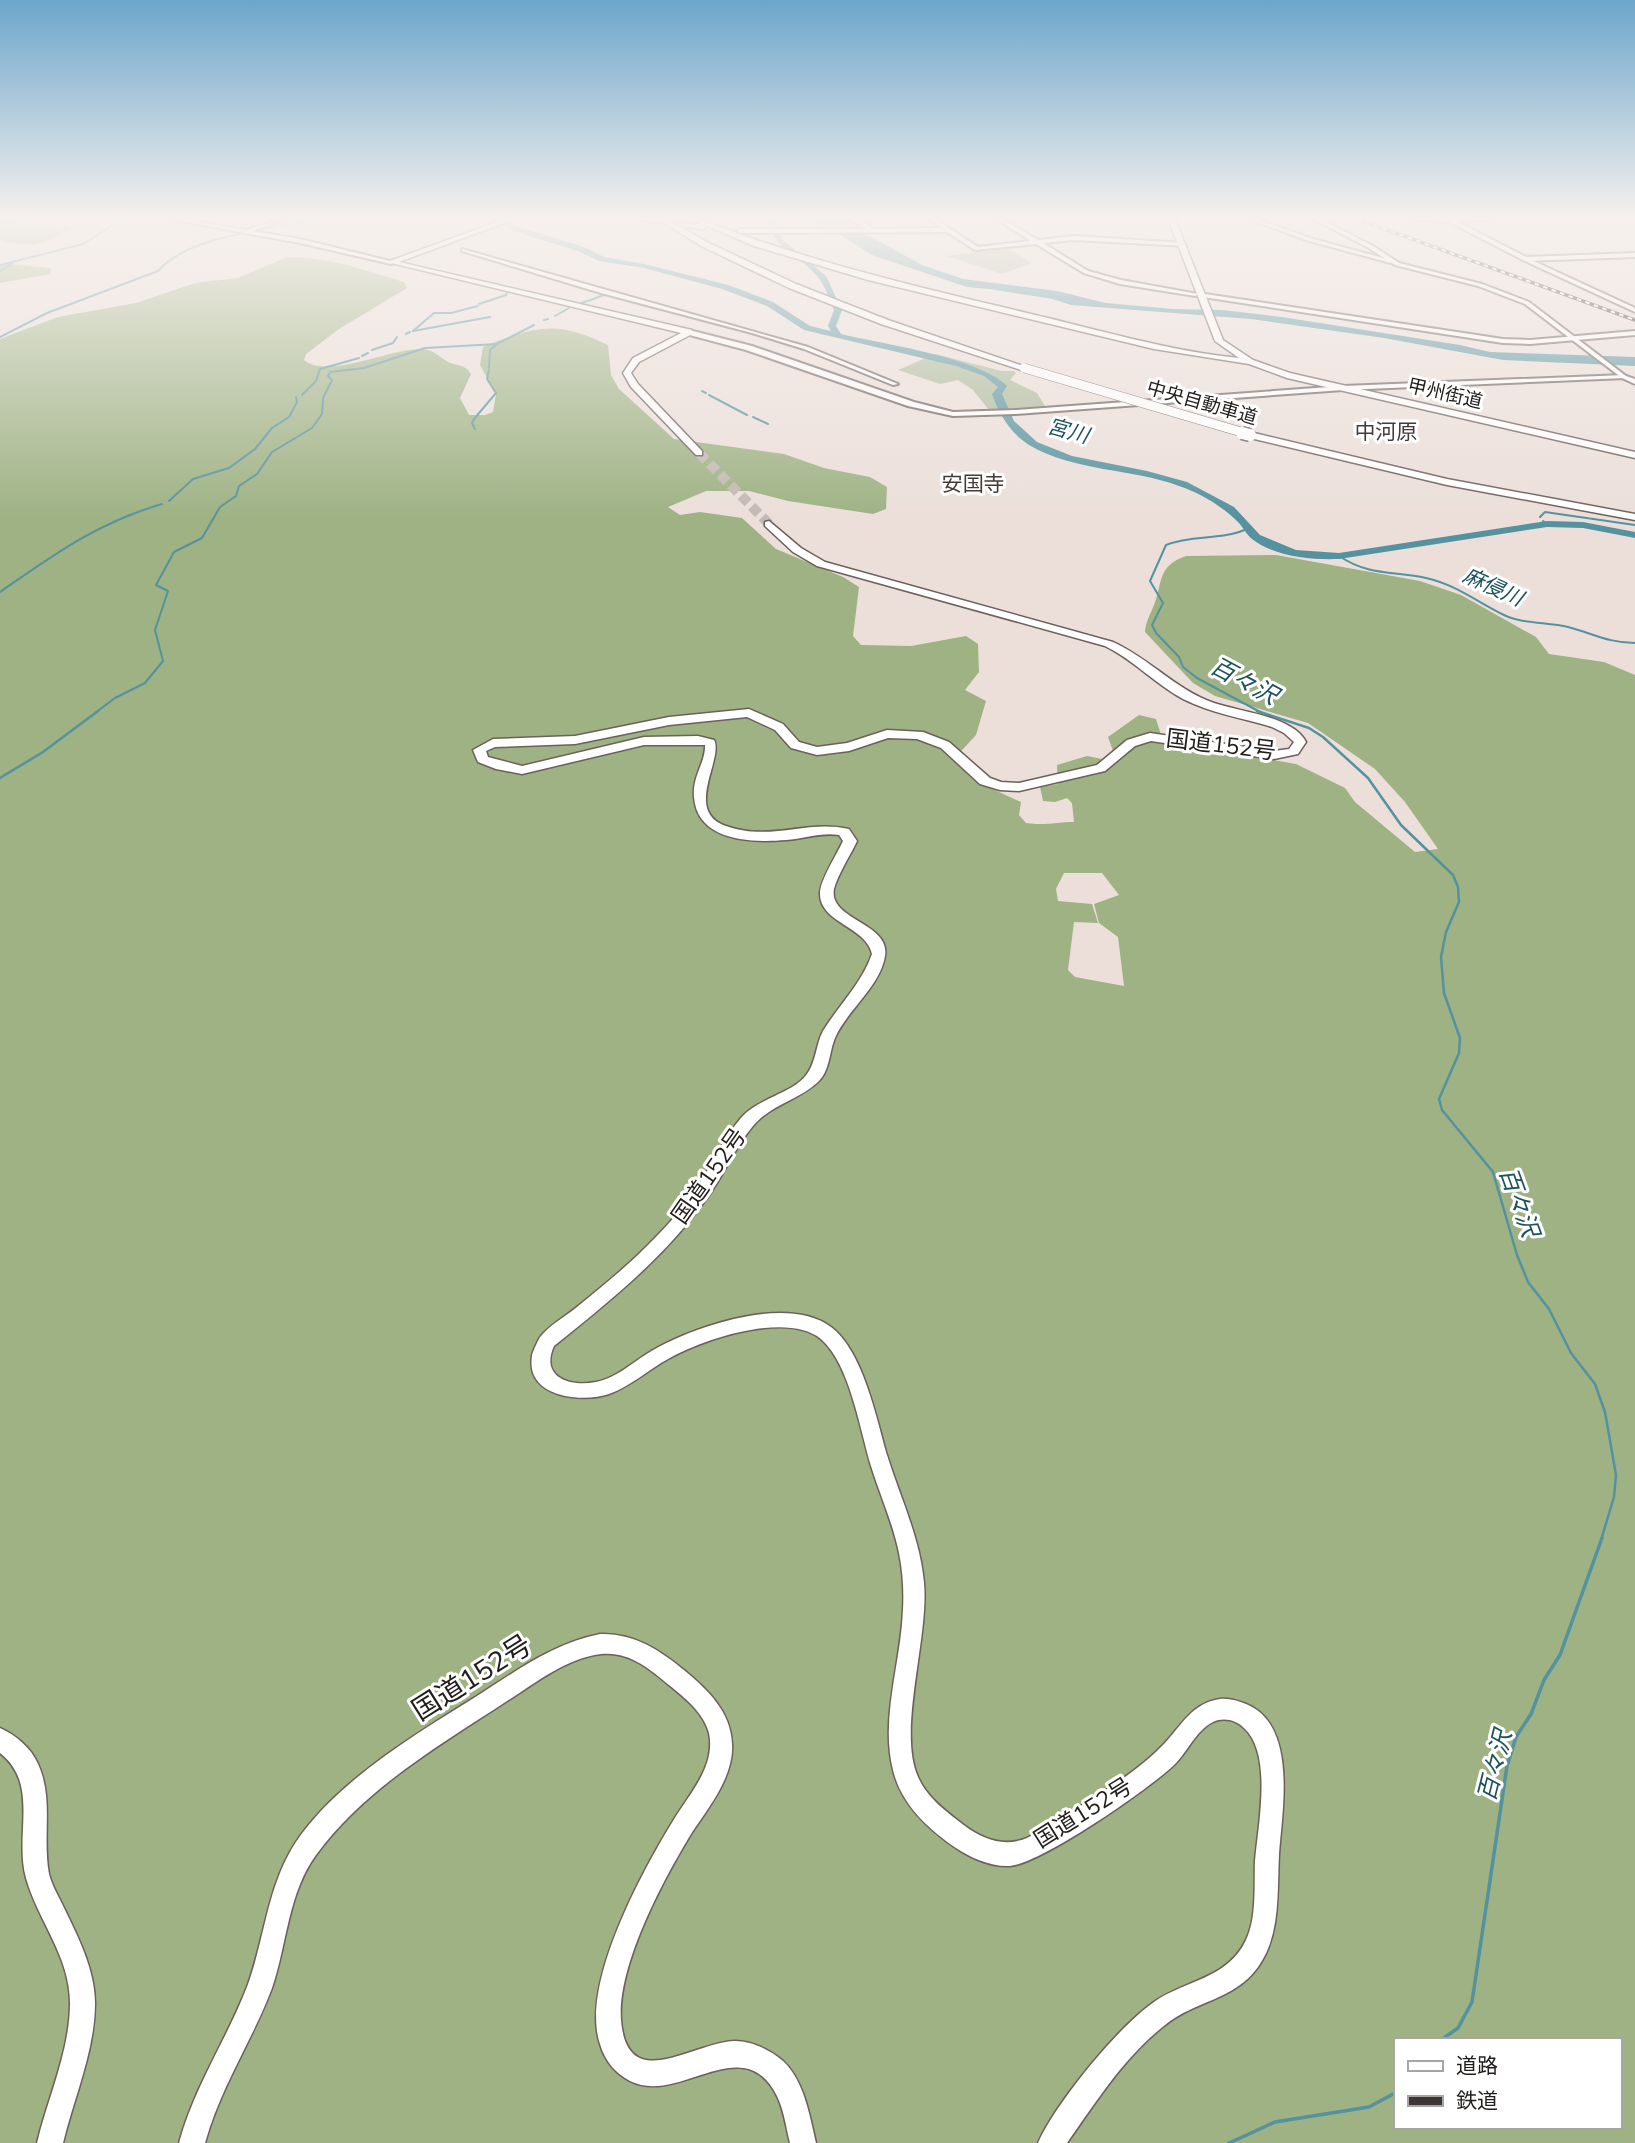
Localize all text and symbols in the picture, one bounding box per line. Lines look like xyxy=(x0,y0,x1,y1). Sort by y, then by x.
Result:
street label: 甲州街道 xyxy=(1405,373,1485,415)
street label: 中央自動車道 xyxy=(1144,375,1260,431)
water label: 宮川 xyxy=(1044,412,1094,450)
district label: 中河原 xyxy=(1355,418,1418,446)
district label: 安国寺 xyxy=(942,470,1005,498)
water label: 麻侵川 xyxy=(1459,561,1529,613)
water label: 百々沢 xyxy=(1205,650,1286,713)
street label: 国道152号 xyxy=(1164,723,1278,767)
street label: 国道152号 xyxy=(665,1122,753,1230)
water label: 百々沢 xyxy=(1492,1163,1547,1244)
street label: 国道152号 xyxy=(405,1626,539,1730)
water label: 百々沢 xyxy=(1471,1724,1520,1805)
street label: 国道152号 xyxy=(1028,1771,1138,1855)
legend xyxy=(1394,2038,1621,2129)
text: 道路 xyxy=(1456,2052,1498,2080)
text: 鉄道 xyxy=(1456,2087,1498,2115)

